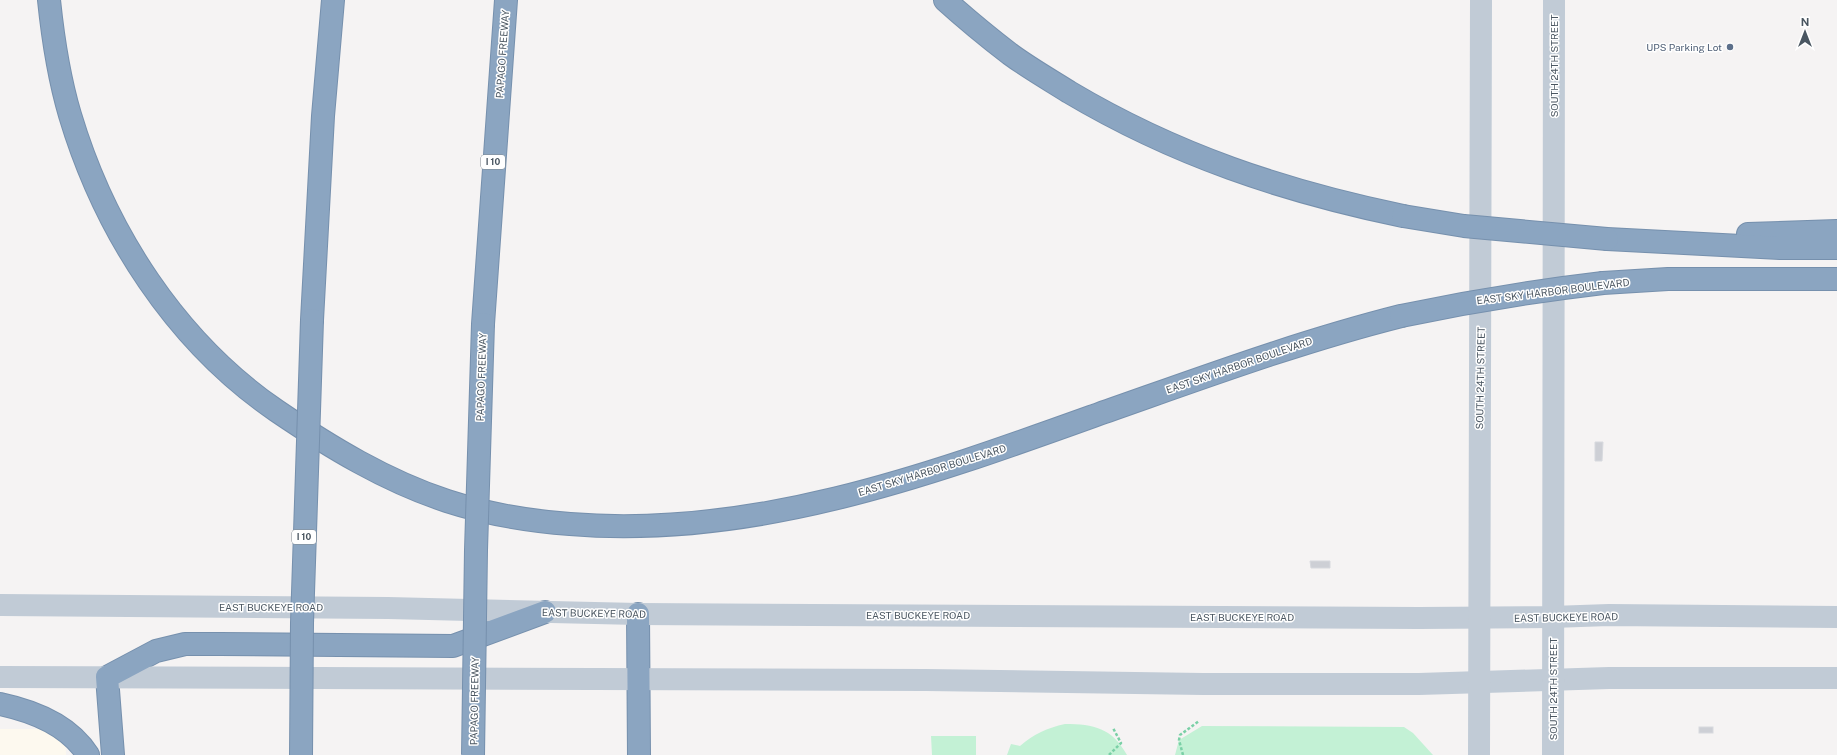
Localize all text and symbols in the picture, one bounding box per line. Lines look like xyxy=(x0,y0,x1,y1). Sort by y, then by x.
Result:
street label: PAPAGO FREEWAY xyxy=(493,9,511,99)
north arrow xyxy=(1785,12,1825,52)
street label: SOUTH 24TH STREET xyxy=(1548,15,1560,117)
text: N xyxy=(1801,16,1809,28)
place label: UPS Parking Lot xyxy=(1646,41,1722,53)
marker: UPS Parking Lot xyxy=(1725,42,1735,52)
road number: I 10 xyxy=(481,155,505,169)
street label: EAST SKY HARBOR BOULEVARD xyxy=(1476,276,1630,306)
street label: SOUTH 24TH STREET xyxy=(1473,326,1487,429)
street label: PAPAGO FREEWAY xyxy=(473,333,489,421)
street label: EAST SKY HARBOR BOULEVARD xyxy=(1164,334,1314,396)
street label: EAST SKY HARBOR BOULEVARD xyxy=(857,442,1007,498)
road number: I 10 xyxy=(292,530,316,544)
street label: EAST BUCKEYE ROAD xyxy=(219,601,323,613)
street label: EAST BUCKEYE ROAD xyxy=(542,606,646,620)
street label: EAST BUCKEYE ROAD xyxy=(866,609,970,621)
street label: EAST BUCKEYE ROAD xyxy=(1514,610,1618,624)
street label: EAST BUCKEYE ROAD xyxy=(1190,611,1294,623)
street label: SOUTH 24TH STREET xyxy=(1547,638,1559,740)
street label: PAPAGO FREEWAY xyxy=(467,657,481,745)

